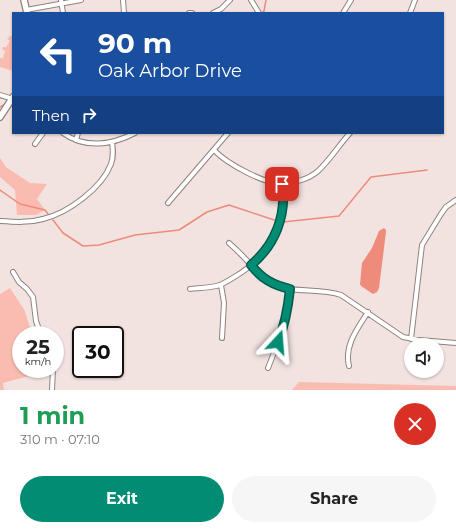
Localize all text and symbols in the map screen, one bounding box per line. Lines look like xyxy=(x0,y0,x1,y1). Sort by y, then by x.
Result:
text: 90 m xyxy=(98,26,172,60)
icon: left xyxy=(32,28,84,80)
text: Oak Arbor Drive xyxy=(98,60,242,82)
icon: right xyxy=(78,104,100,126)
text: Then xyxy=(32,106,70,125)
pin xyxy=(265,167,299,201)
icon: arrive xyxy=(271,173,293,195)
position arrow xyxy=(257,321,299,363)
speed limit sign: 30 xyxy=(72,326,124,378)
text: 25 xyxy=(26,335,50,359)
map controls xyxy=(404,338,444,378)
button: sound xyxy=(404,338,444,378)
text: km/h xyxy=(25,355,51,368)
text: 1 min xyxy=(20,401,85,430)
button: close xyxy=(394,403,436,445)
text: 310 m · 07:10 xyxy=(20,431,100,447)
button: Exit xyxy=(20,476,224,522)
button: Share xyxy=(232,476,436,522)

